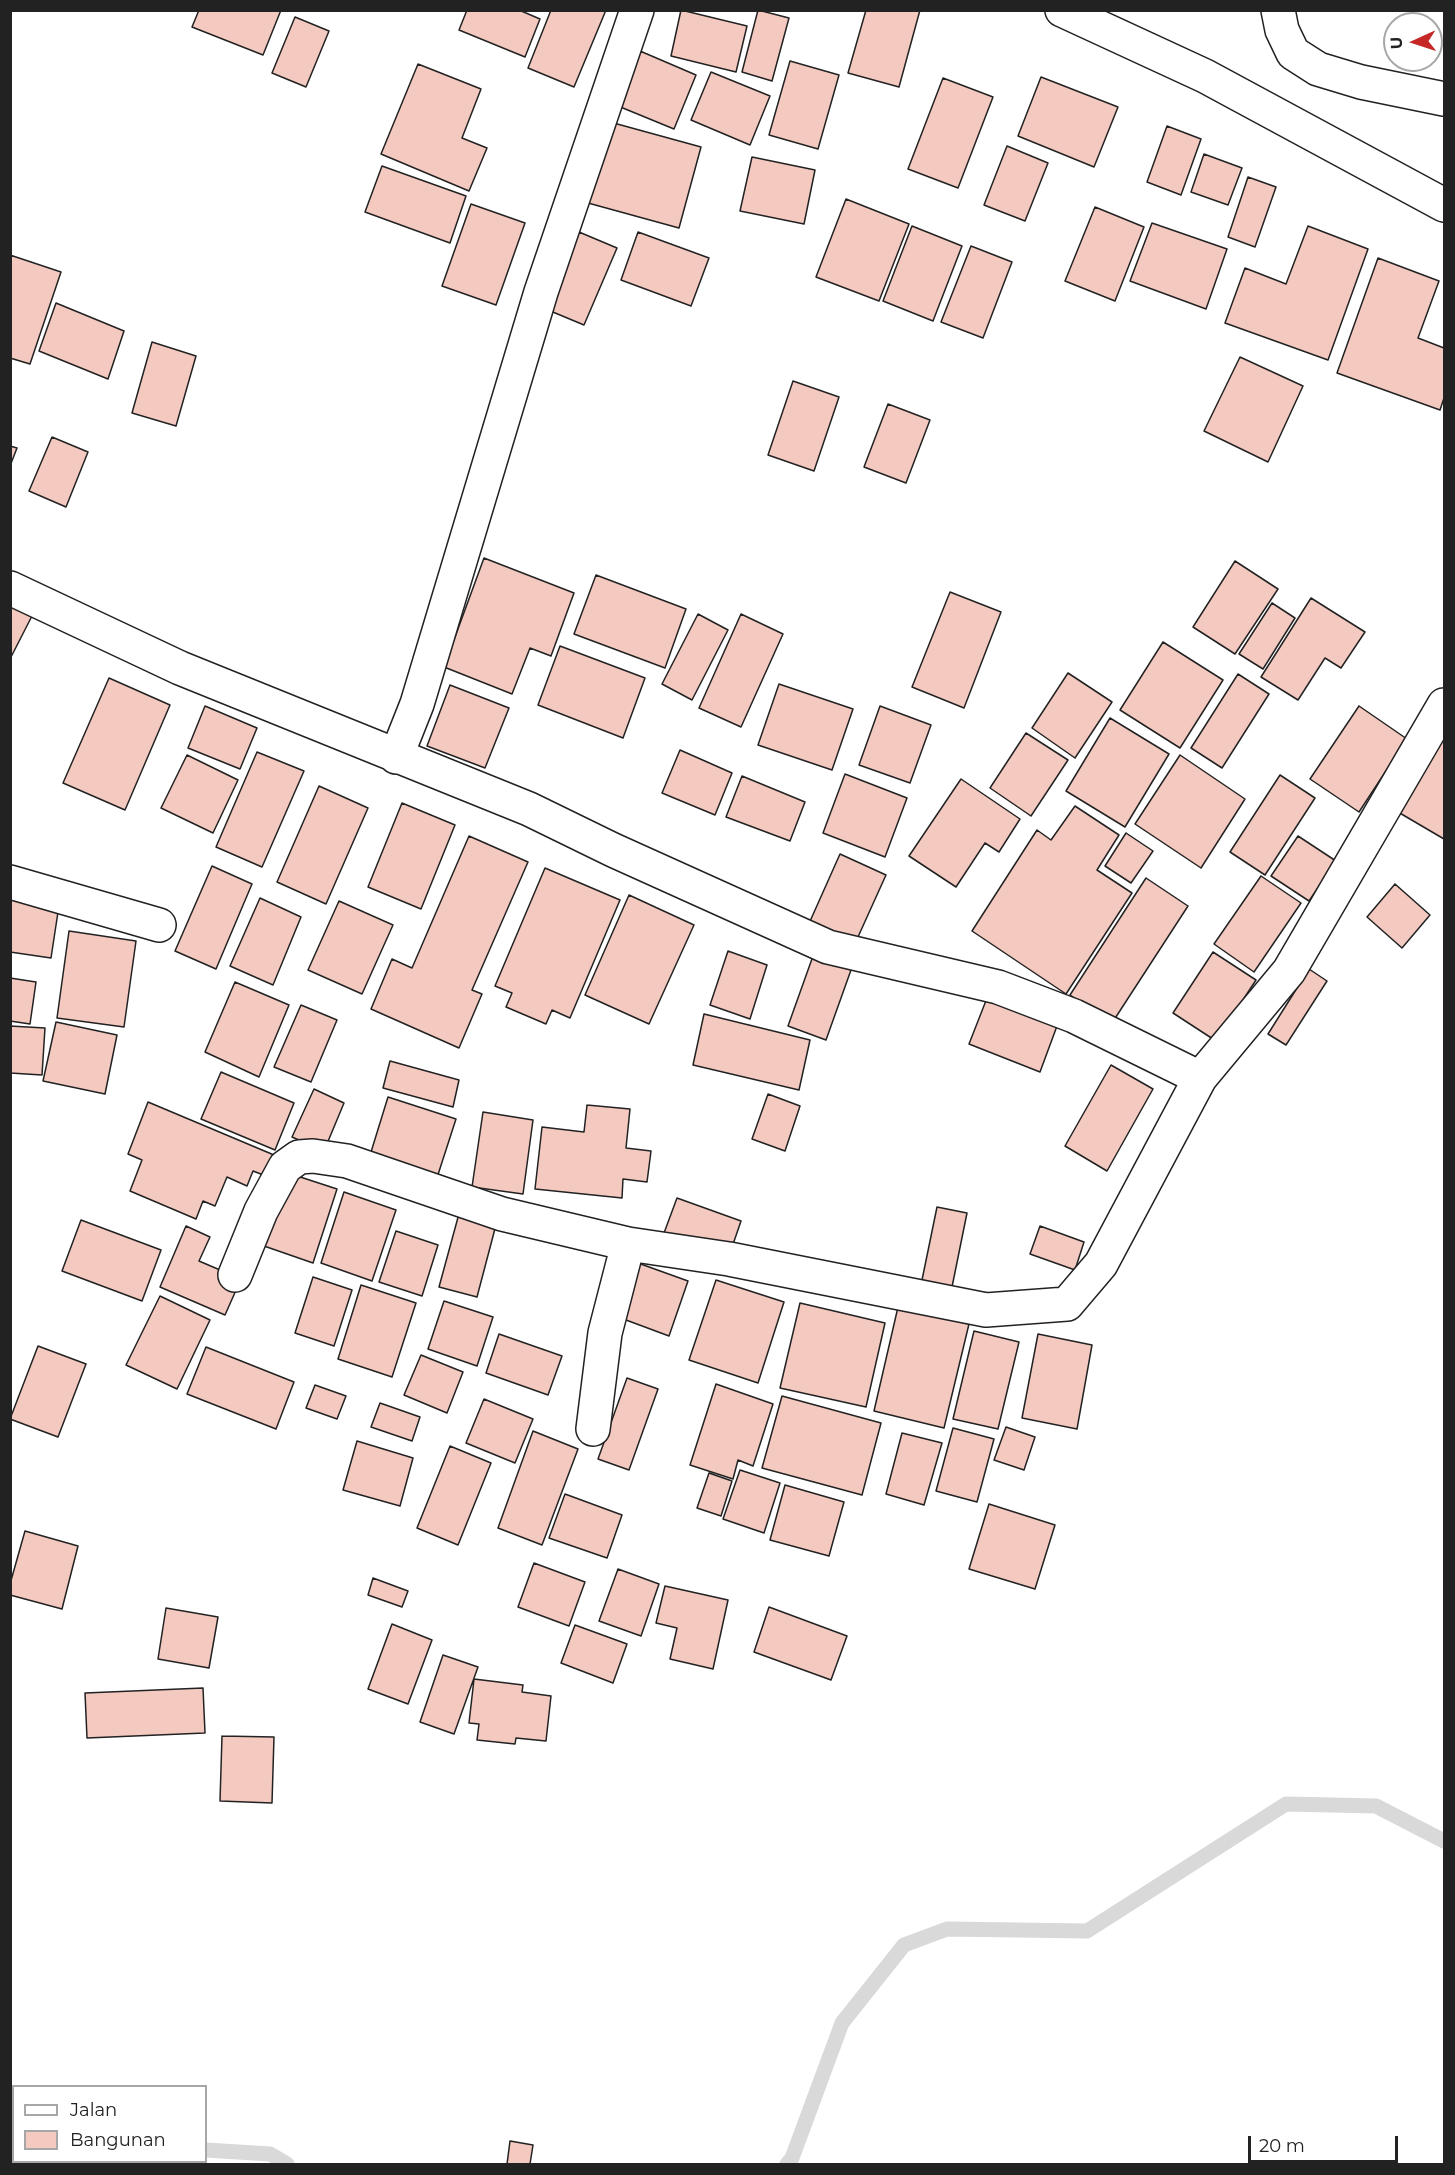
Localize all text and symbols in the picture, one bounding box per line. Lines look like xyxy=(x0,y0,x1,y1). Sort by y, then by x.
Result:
north arrow xyxy=(1383,12,1443,72)
text: U xyxy=(1387,36,1406,50)
legend xyxy=(12,2085,207,2163)
text: Jalan xyxy=(70,2099,117,2121)
scale bar xyxy=(1251,2124,1401,2162)
text: Bangunan xyxy=(70,2129,166,2151)
text: 20 m xyxy=(1259,2135,1305,2157)

